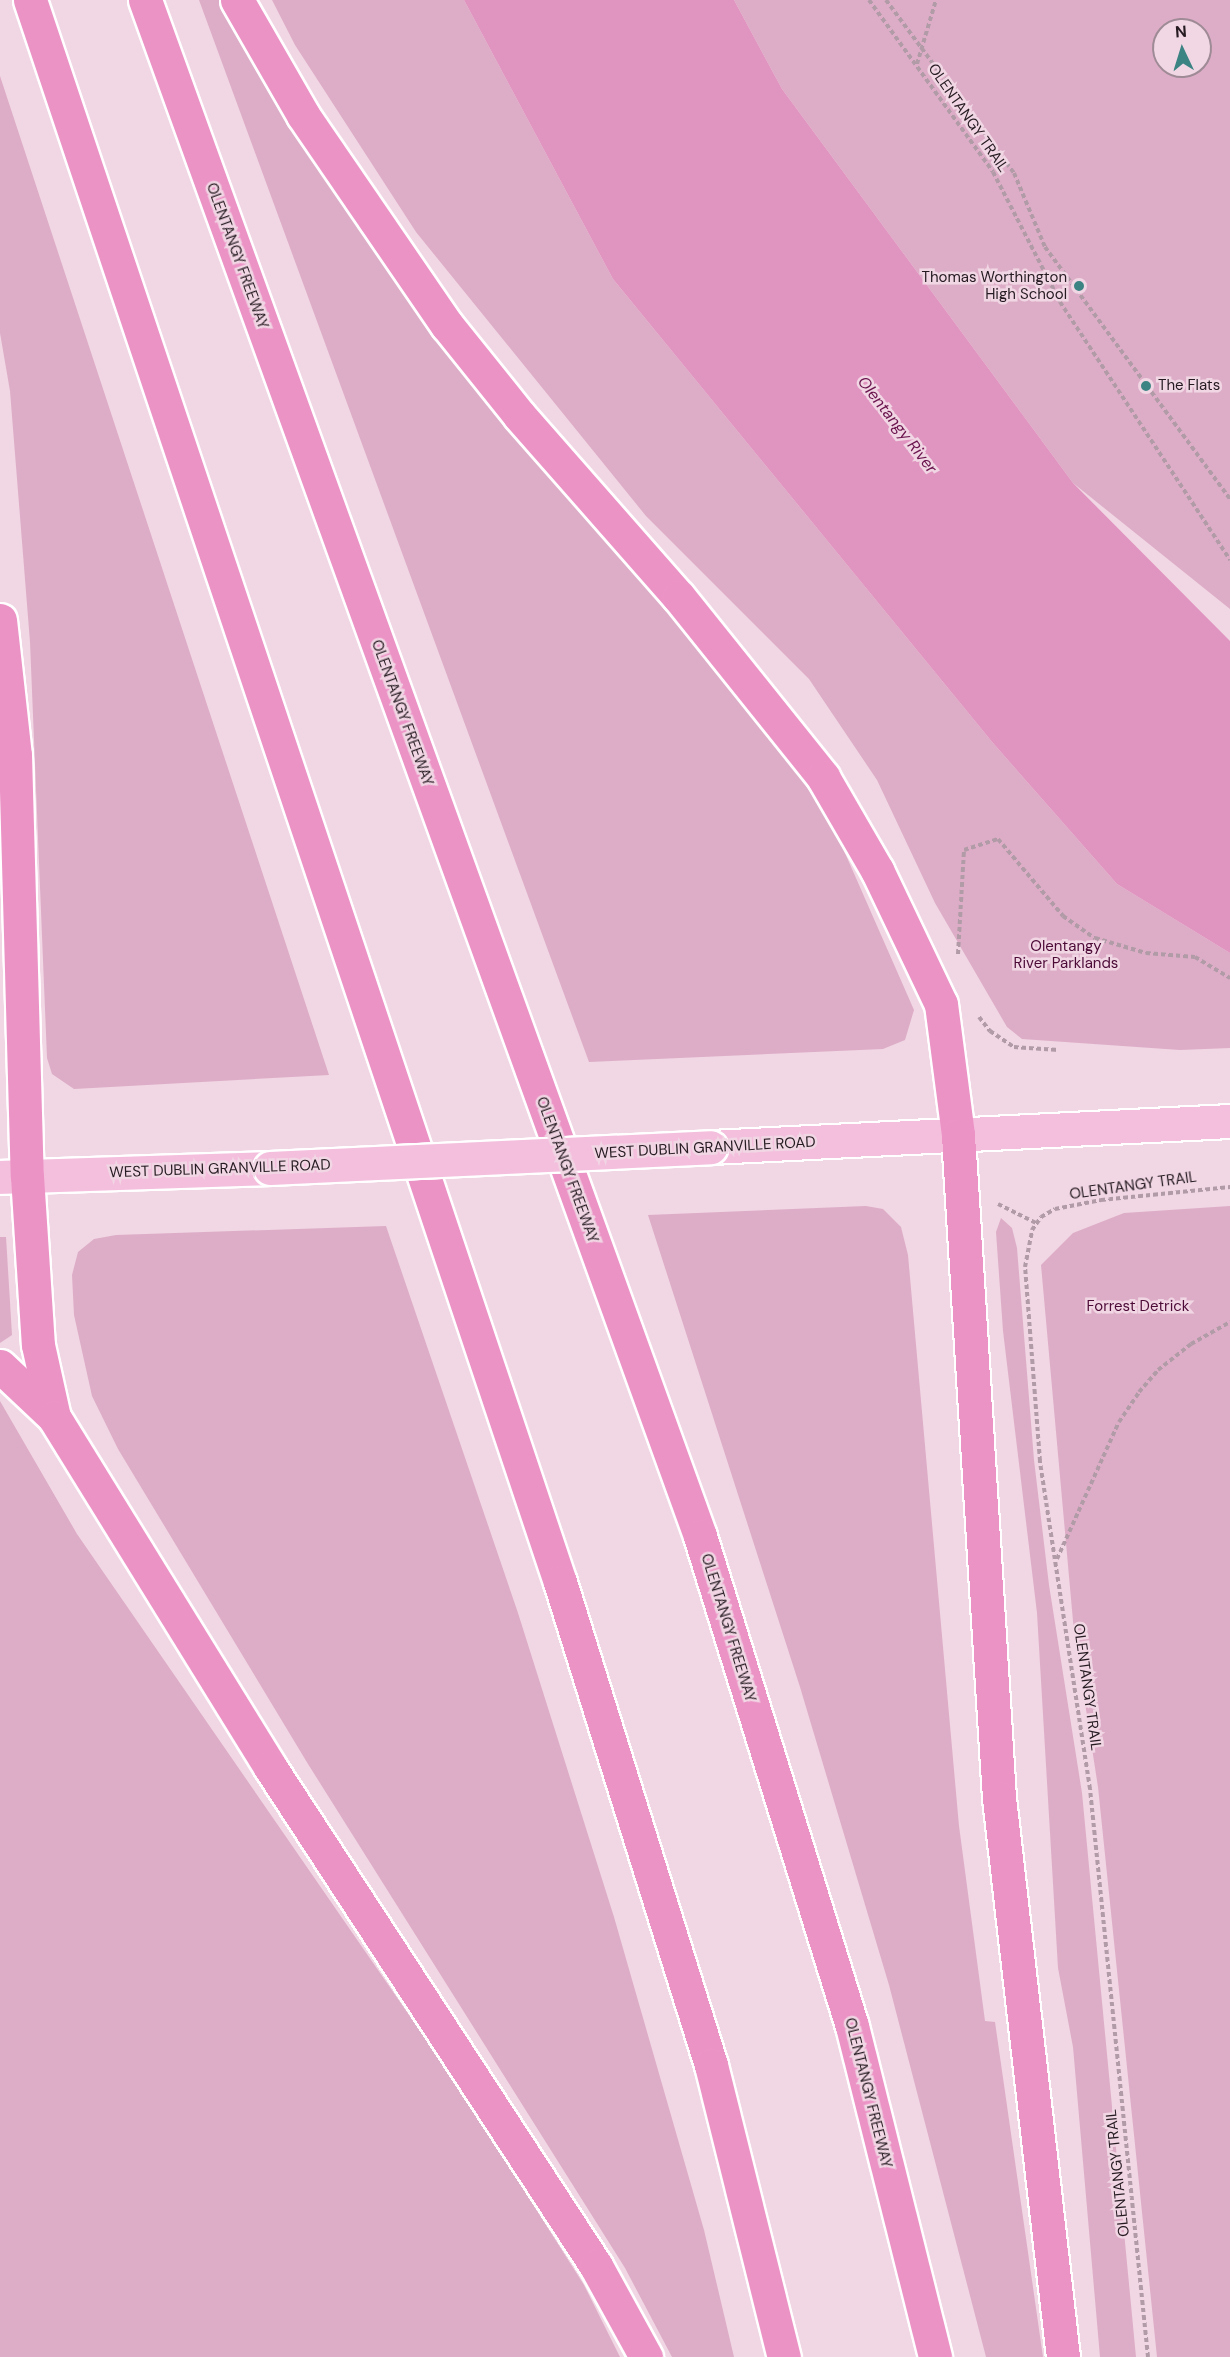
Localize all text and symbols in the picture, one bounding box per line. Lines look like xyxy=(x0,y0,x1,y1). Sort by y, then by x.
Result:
north arrow xyxy=(1152,18,1212,78)
text: N xyxy=(1174,21,1187,42)
street label: OLENTANGY TRAIL xyxy=(924,60,1012,176)
street label: OLENTANGY FREEWAY xyxy=(202,180,272,332)
place label: Thomas Worthington High School xyxy=(922,268,1067,303)
marker: Thomas Worthington High School xyxy=(1072,279,1086,293)
water label: Olentangy River xyxy=(853,373,941,477)
place label: The Flats xyxy=(1158,377,1220,395)
marker: The Flats xyxy=(1139,379,1153,393)
street label: OLENTANGY FREEWAY xyxy=(367,637,437,789)
park label: Olentangy River Parklands xyxy=(1014,937,1118,972)
street label: OLENTANGY FREEWAY xyxy=(532,1094,602,1246)
street label: WEST DUBLIN GRANVILLE ROAD xyxy=(594,1133,816,1163)
street label: WEST DUBLIN GRANVILLE ROAD xyxy=(109,1156,331,1182)
street label: OLENTANGY TRAIL xyxy=(1068,1168,1198,1204)
park label: Forrest Detrick xyxy=(1087,1298,1189,1316)
street label: OLENTANGY FREEWAY xyxy=(697,1552,759,1704)
street label: OLENTANGY TRAIL xyxy=(1069,1622,1105,1752)
street label: OLENTANGY FREEWAY xyxy=(841,2016,895,2170)
street label: OLENTANGY TRAIL xyxy=(1102,2108,1134,2238)

